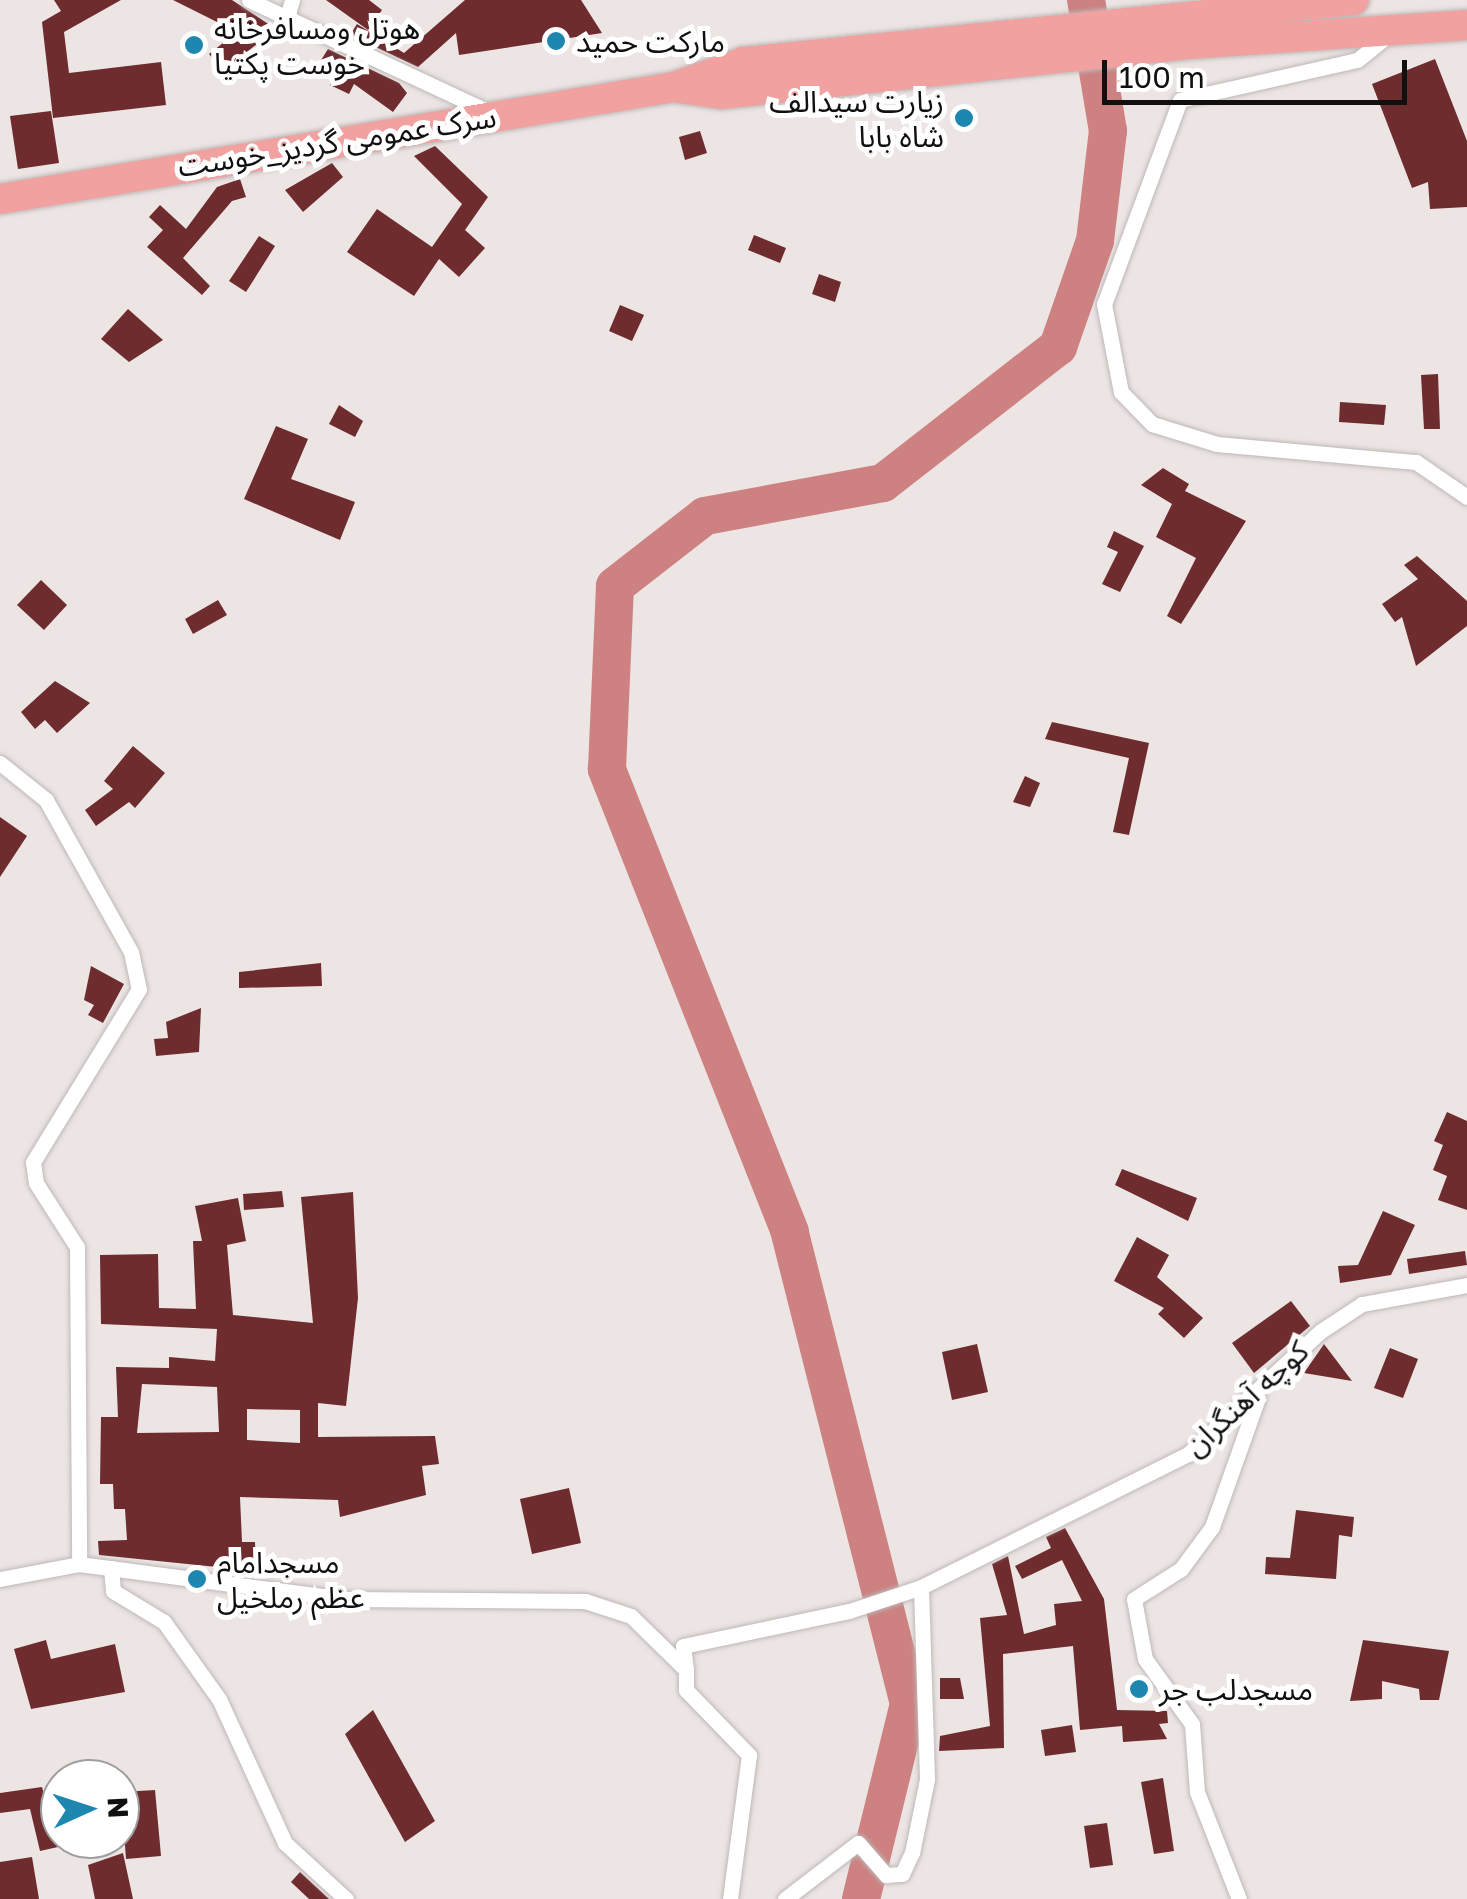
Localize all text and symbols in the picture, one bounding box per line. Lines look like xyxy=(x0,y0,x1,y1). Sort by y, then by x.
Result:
place label: هوتل ومسافرخانه خوست پکتیا xyxy=(214,10,420,80)
place label: مارکت حمید xyxy=(576,23,725,59)
marker: مارکت حمید xyxy=(545,30,567,52)
marker: هوتل ومسافرخانه خوست پکتیا xyxy=(183,34,205,56)
scale bar xyxy=(1107,40,1412,102)
text: 100 m xyxy=(1119,59,1205,95)
place label: زیارت سیدالف شاه بابا xyxy=(769,83,944,154)
street label: سرک عمومی گردیز_خوست xyxy=(175,98,499,184)
marker: زیارت سیدالف شاه بابا xyxy=(953,107,975,129)
street label: کوچه آهنگران xyxy=(1176,1333,1316,1463)
place label: مسجدامام عظم رملخیل xyxy=(217,1544,365,1614)
marker: مسجدامام عظم رملخیل xyxy=(186,1568,208,1590)
place label: مسجدلب جر xyxy=(1159,1671,1313,1707)
marker: مسجدلب جر xyxy=(1128,1678,1150,1700)
north arrow xyxy=(40,1759,140,1859)
text: N xyxy=(101,1796,135,1819)

